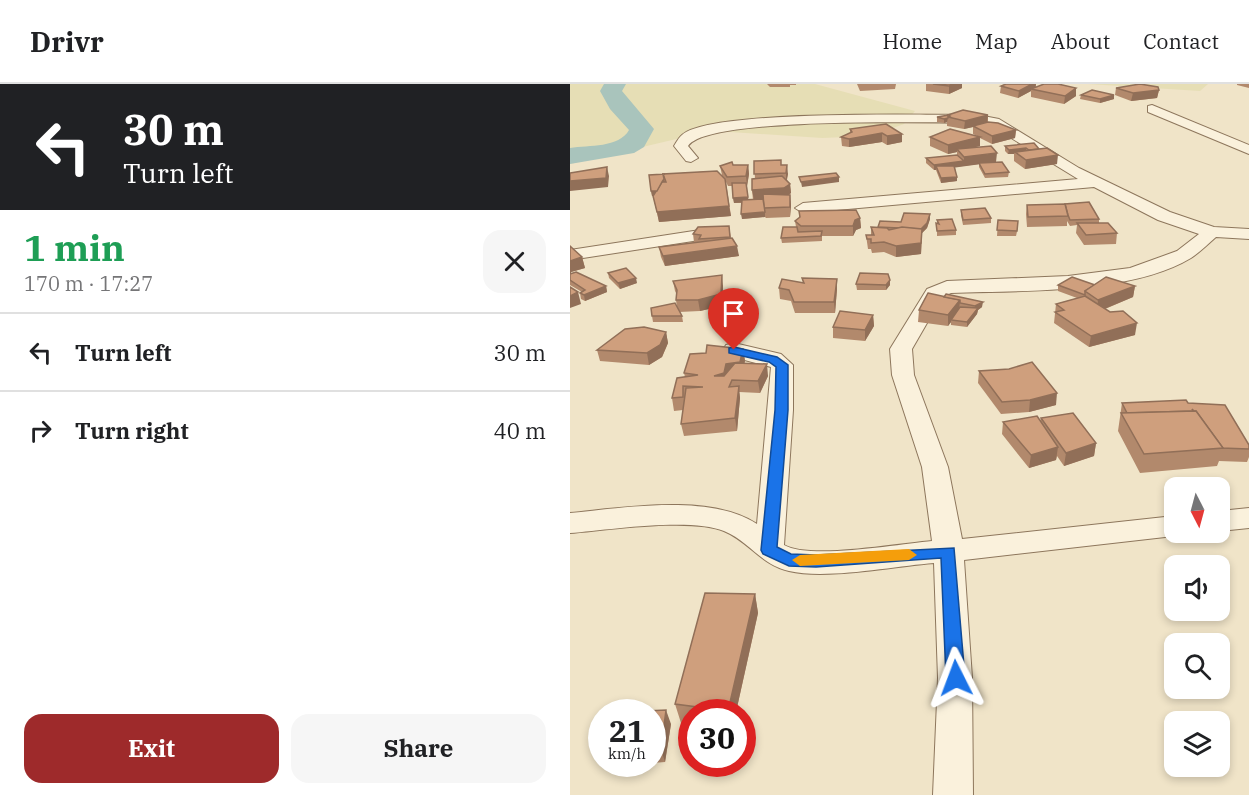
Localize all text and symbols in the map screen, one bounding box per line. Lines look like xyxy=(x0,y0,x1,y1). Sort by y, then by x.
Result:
text: Drivr xyxy=(30,23,104,60)
text: Home xyxy=(882,27,942,55)
text: Map xyxy=(975,27,1018,55)
text: About xyxy=(1051,27,1110,55)
text: Contact xyxy=(1143,27,1219,55)
text: 30 m xyxy=(123,102,224,157)
icon: left xyxy=(24,108,102,186)
text: Turn left xyxy=(123,155,234,190)
text: 1 min xyxy=(24,224,125,271)
button: close xyxy=(483,230,546,293)
text: 170 m · 17:27 xyxy=(24,270,153,297)
pin xyxy=(708,288,759,350)
icon: arrive xyxy=(717,297,750,330)
icon: left xyxy=(24,336,57,369)
text: Turn left xyxy=(75,338,171,367)
text: 30 m xyxy=(494,338,546,367)
icon: right xyxy=(24,414,57,447)
text: Turn right xyxy=(75,416,189,445)
text: 40 m xyxy=(494,416,546,445)
north arrow xyxy=(1164,477,1230,543)
map controls xyxy=(1164,477,1230,777)
button: sound xyxy=(1164,555,1230,621)
button: search xyxy=(1164,633,1230,699)
position arrow xyxy=(924,646,988,710)
speed limit sign: 30 xyxy=(678,699,756,777)
text: 21 xyxy=(609,711,645,750)
button: layers xyxy=(1164,711,1230,777)
button: Exit xyxy=(24,714,279,783)
button: Share xyxy=(291,714,546,783)
text: km/h xyxy=(608,744,646,763)

